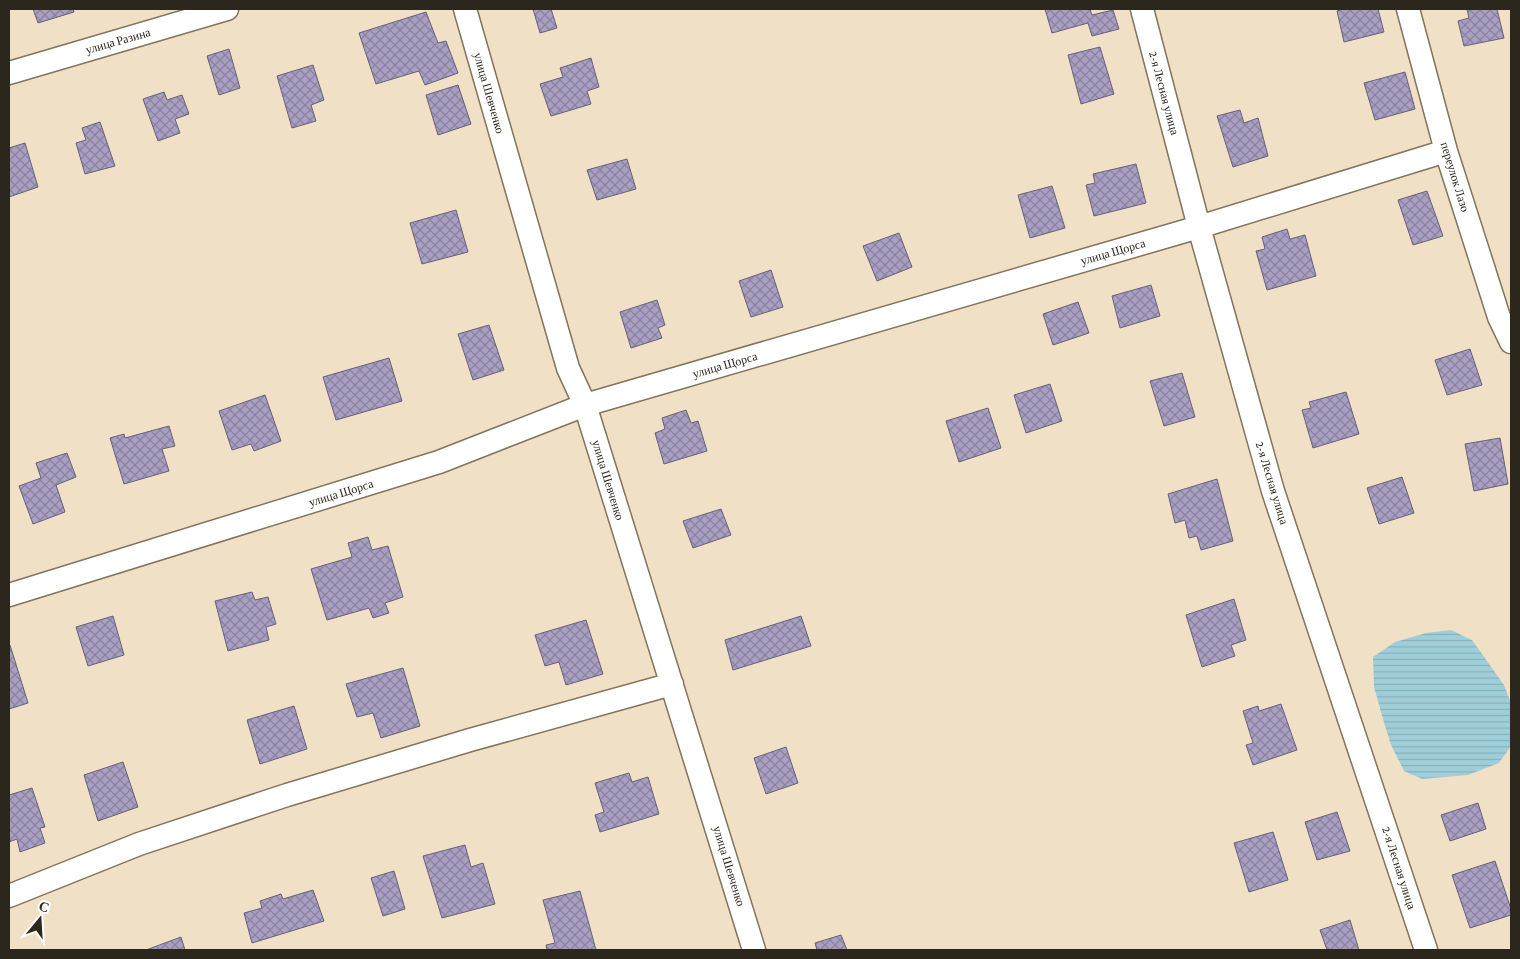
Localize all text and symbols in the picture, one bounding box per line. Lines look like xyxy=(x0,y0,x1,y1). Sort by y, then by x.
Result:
street label: улица Разина xyxy=(84,25,153,57)
street label: 2-я Лесная улица xyxy=(1146,50,1182,137)
street label: улица Шевченко xyxy=(471,51,507,135)
street label: переулок Лазо xyxy=(1438,140,1472,214)
street label: улица Щорса xyxy=(1079,236,1148,268)
street label: улица Щорса xyxy=(691,349,760,381)
street label: улица Шевченко xyxy=(589,438,627,522)
street label: 2-я Лесная улица xyxy=(1253,440,1291,527)
street label: улица Щорса xyxy=(307,476,376,509)
street label: улица Шевченко xyxy=(710,824,748,908)
street label: 2-я Лесная улица xyxy=(1379,825,1419,912)
north arrow xyxy=(15,894,65,944)
text: С xyxy=(37,897,51,916)

